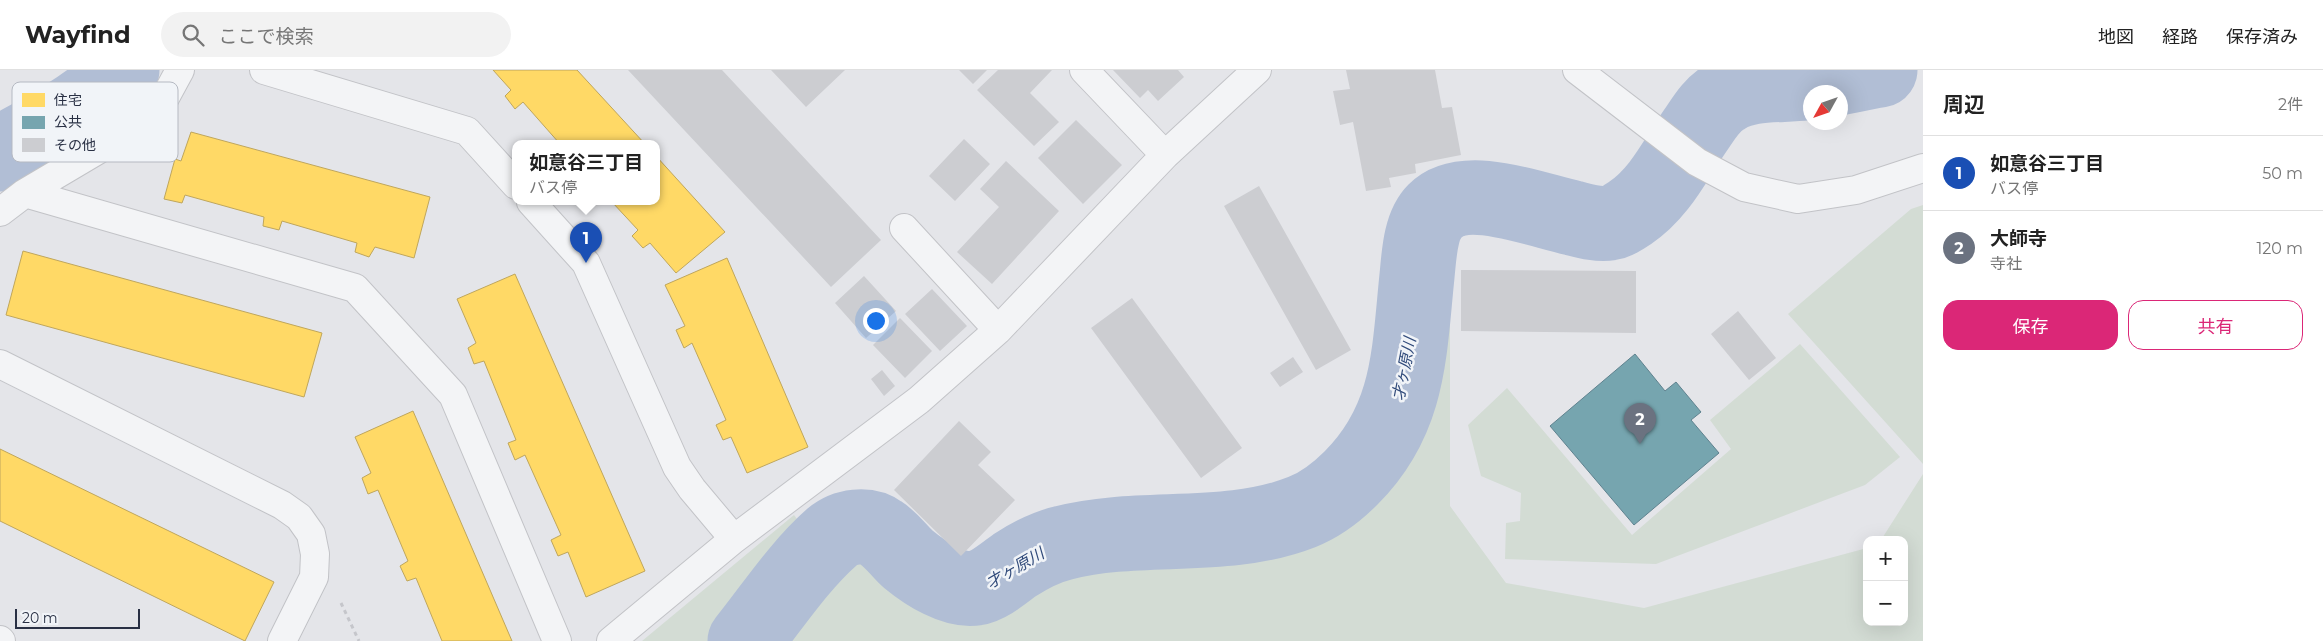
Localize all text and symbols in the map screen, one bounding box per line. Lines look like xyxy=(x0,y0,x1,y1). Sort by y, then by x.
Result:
search box xyxy=(161,12,511,57)
text: Wayfind xyxy=(25,20,131,49)
icon: search xyxy=(179,21,207,49)
text: ここで検索 xyxy=(219,25,314,48)
text: 地図 xyxy=(2098,26,2134,48)
text: 経路 xyxy=(2162,26,2198,48)
text: 保存済み xyxy=(2226,26,2298,48)
legend xyxy=(12,82,178,162)
north arrow xyxy=(1803,85,1848,130)
text: 住宅 xyxy=(54,91,82,109)
text: 周辺 xyxy=(1943,92,1985,117)
text: 2件 xyxy=(2278,95,2303,114)
text: 公共 xyxy=(54,113,82,131)
text: その他 xyxy=(54,136,96,154)
popup xyxy=(512,140,660,205)
text: 如意谷三丁目 xyxy=(529,151,643,174)
text: 如意谷三丁目 xyxy=(1990,152,2104,175)
text: 1 xyxy=(1956,164,1962,183)
text: 50 m xyxy=(2262,164,2303,183)
text: バス停 xyxy=(529,178,577,197)
text: バス停 xyxy=(1990,179,2038,198)
pin: 1 xyxy=(570,222,602,263)
text: 大師寺 xyxy=(1990,227,2047,250)
text: 2 xyxy=(1954,239,1964,258)
text: 120 m xyxy=(2256,239,2303,258)
text: 寺社 xyxy=(1990,254,2022,273)
button: 保存 xyxy=(1943,300,2118,350)
button: 共有 xyxy=(2128,300,2303,350)
your location xyxy=(863,308,889,334)
water label: 才ヶ原川 xyxy=(1389,334,1420,402)
pin: 2 xyxy=(1624,403,1656,444)
map controls xyxy=(1863,536,1908,626)
button: + xyxy=(1863,536,1908,581)
water label: 才ヶ原川 xyxy=(983,543,1049,592)
button: − xyxy=(1863,581,1908,626)
scale bar xyxy=(15,606,140,629)
text: 20 m xyxy=(22,609,58,627)

